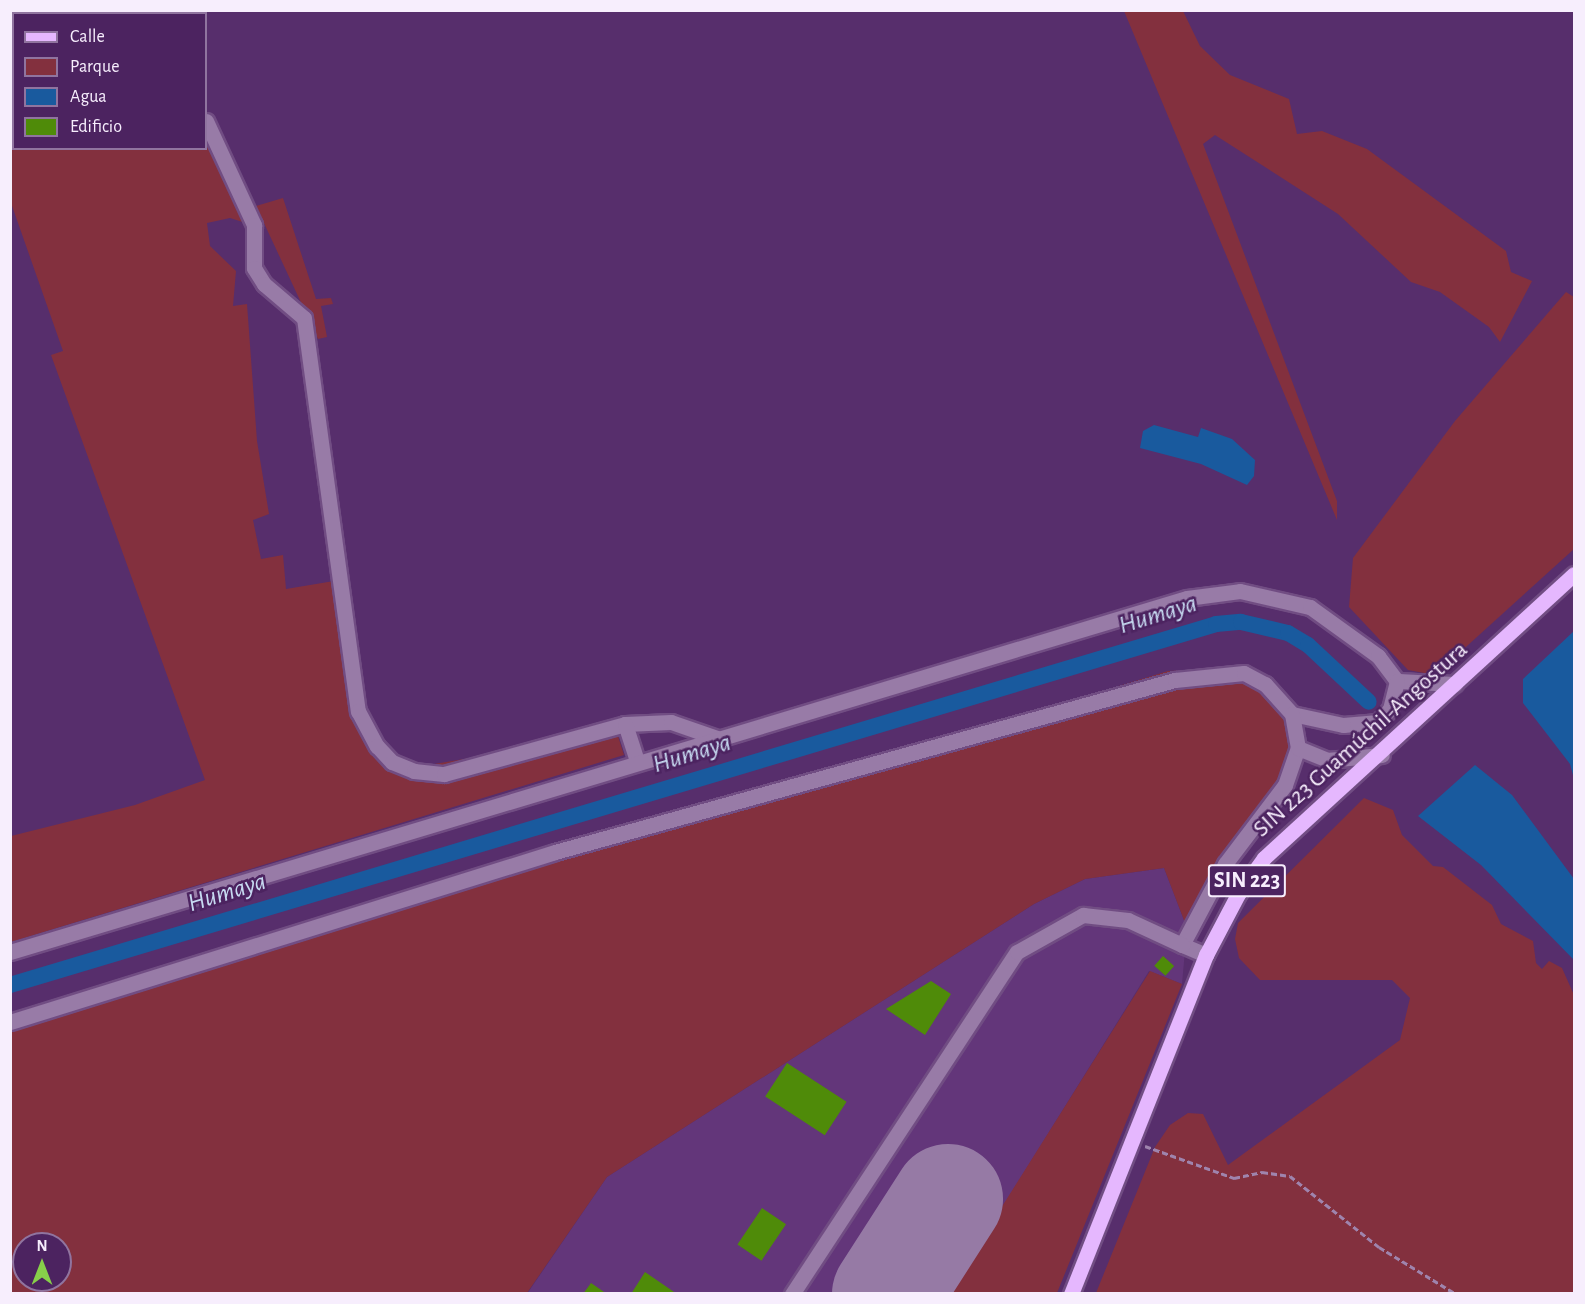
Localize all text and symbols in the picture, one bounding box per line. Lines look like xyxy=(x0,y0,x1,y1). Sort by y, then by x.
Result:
legend xyxy=(12,12,207,150)
text: Calle xyxy=(70,28,105,46)
text: Parque xyxy=(70,58,119,76)
text: Agua xyxy=(70,88,107,106)
text: Edificio xyxy=(70,118,122,136)
water label: Humaya xyxy=(1115,588,1201,642)
street label: SIN 223 Guamúchil-Angostura xyxy=(1248,636,1474,844)
water label: Humaya xyxy=(649,727,735,781)
road number: SIN 223 xyxy=(1206,862,1288,900)
water label: Humaya xyxy=(184,866,270,920)
north arrow xyxy=(12,1232,72,1292)
text: N xyxy=(36,1238,48,1254)

